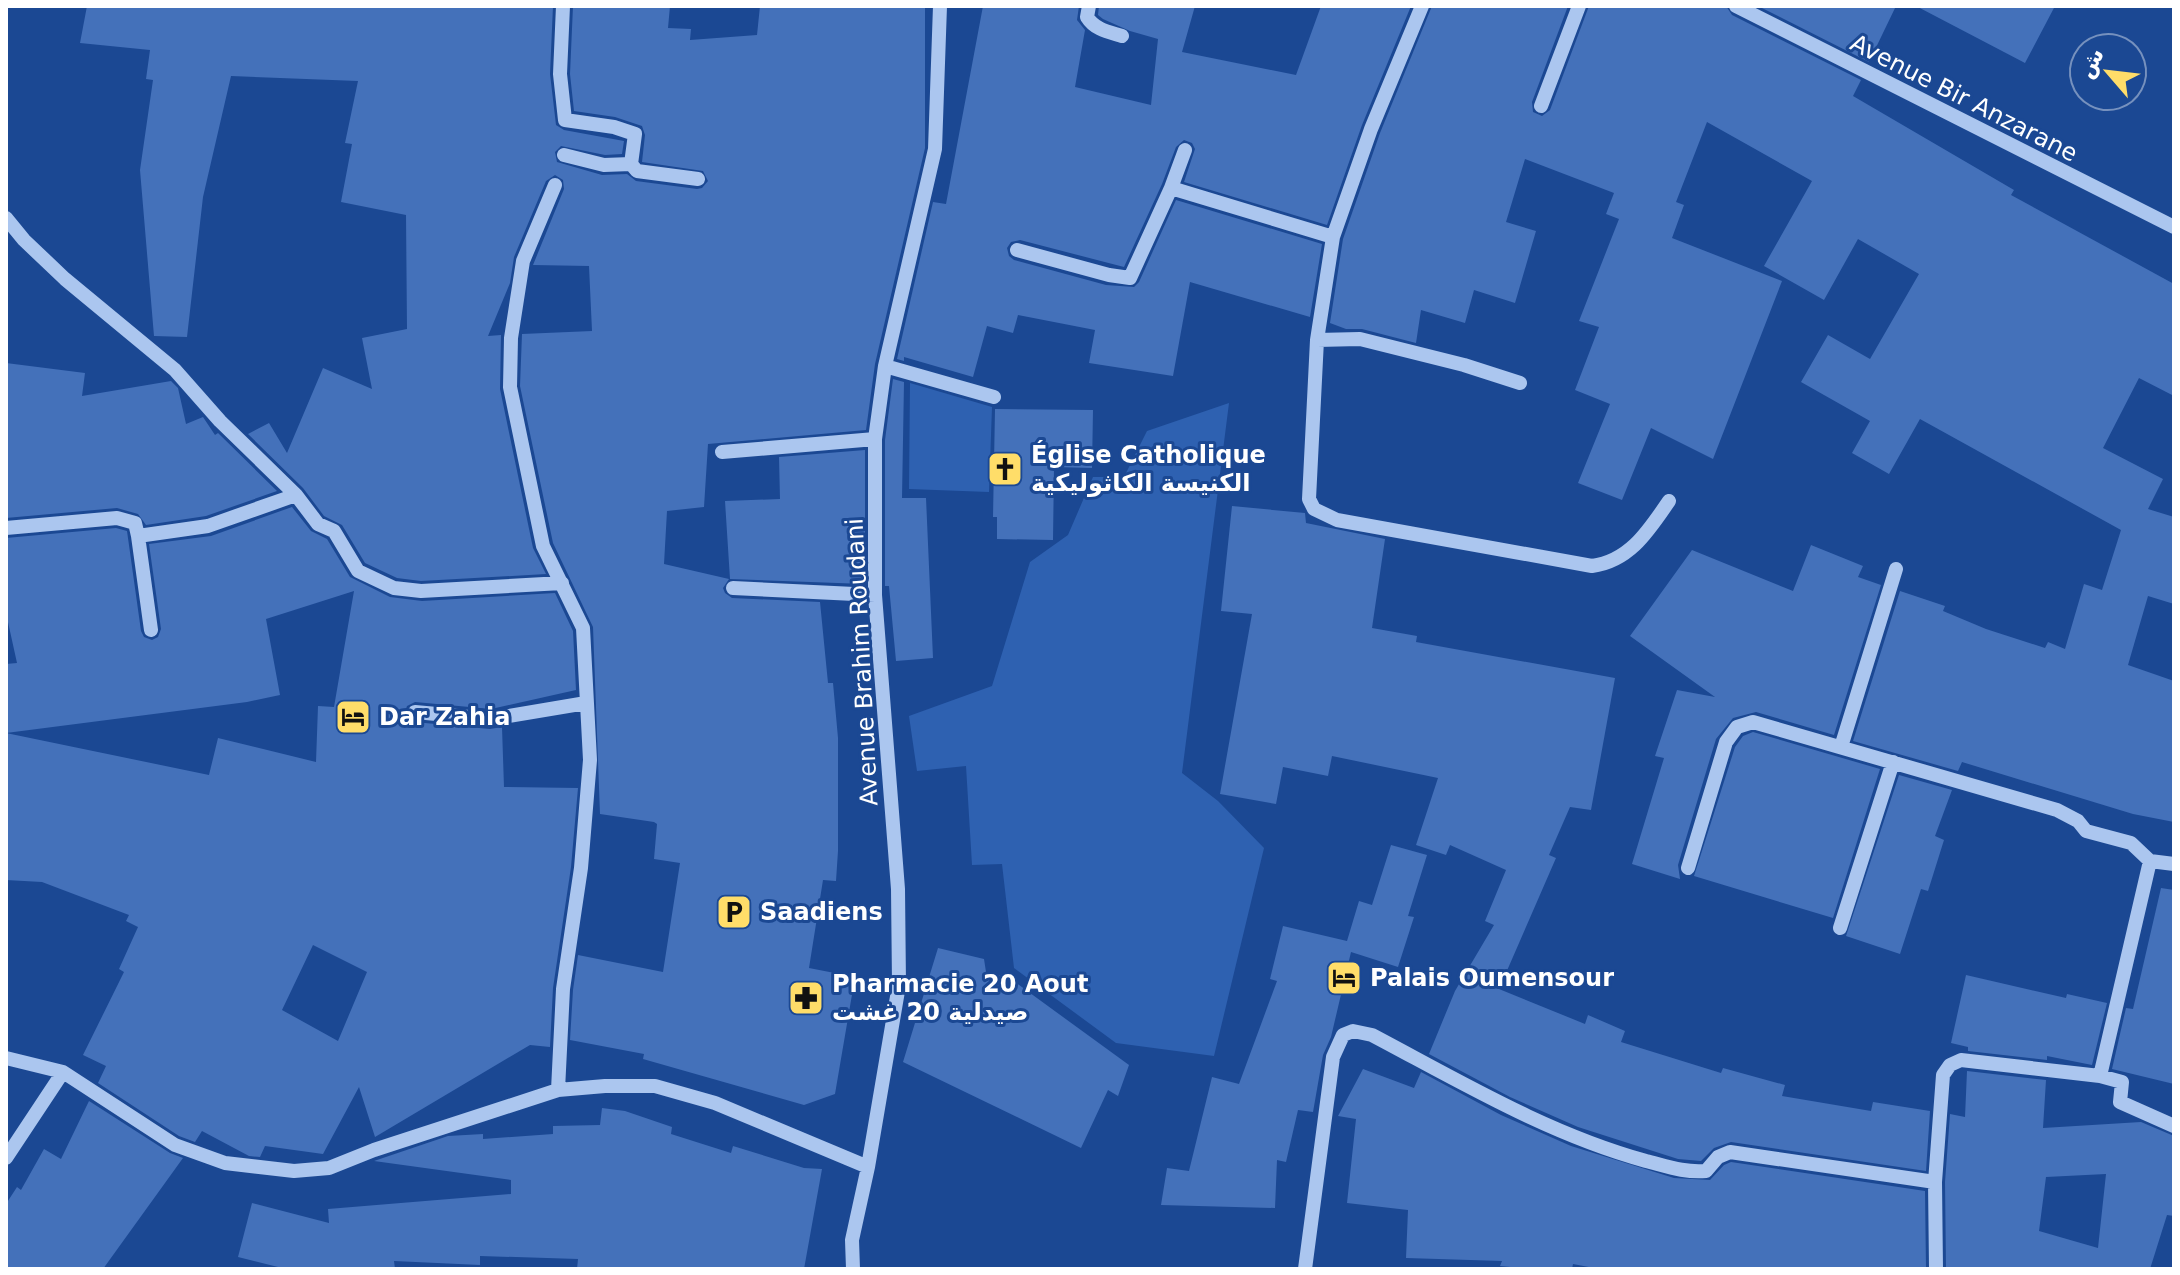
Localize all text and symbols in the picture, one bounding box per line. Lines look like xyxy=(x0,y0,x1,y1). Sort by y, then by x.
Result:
street label: Avenue Bir Anzarane xyxy=(1846,29,2082,167)
north arrow xyxy=(2068,32,2148,112)
text: ش xyxy=(2073,44,2109,82)
place label: Église Catholique الكنيسة الكاثوليكية xyxy=(1031,440,1266,497)
church icon: Église Catholique الكنيسة الكاثوليكية xyxy=(986,450,1024,488)
street label: Avenue Brahim Roudani xyxy=(840,517,884,807)
hotel icon: Dar Zahia xyxy=(334,698,372,736)
place label: Dar Zahia xyxy=(379,703,510,731)
parking icon: Saadiens xyxy=(715,893,753,931)
place label: Saadiens xyxy=(760,898,883,926)
hotel icon: Palais Oumensour xyxy=(1325,959,1363,997)
place label: Palais Oumensour xyxy=(1370,964,1614,992)
place label: Pharmacie 20 Aout صيدلية 20 غشت xyxy=(832,970,1088,1026)
pharmacy icon: Pharmacie 20 Aout صيدلية 20 غشت xyxy=(787,979,825,1017)

